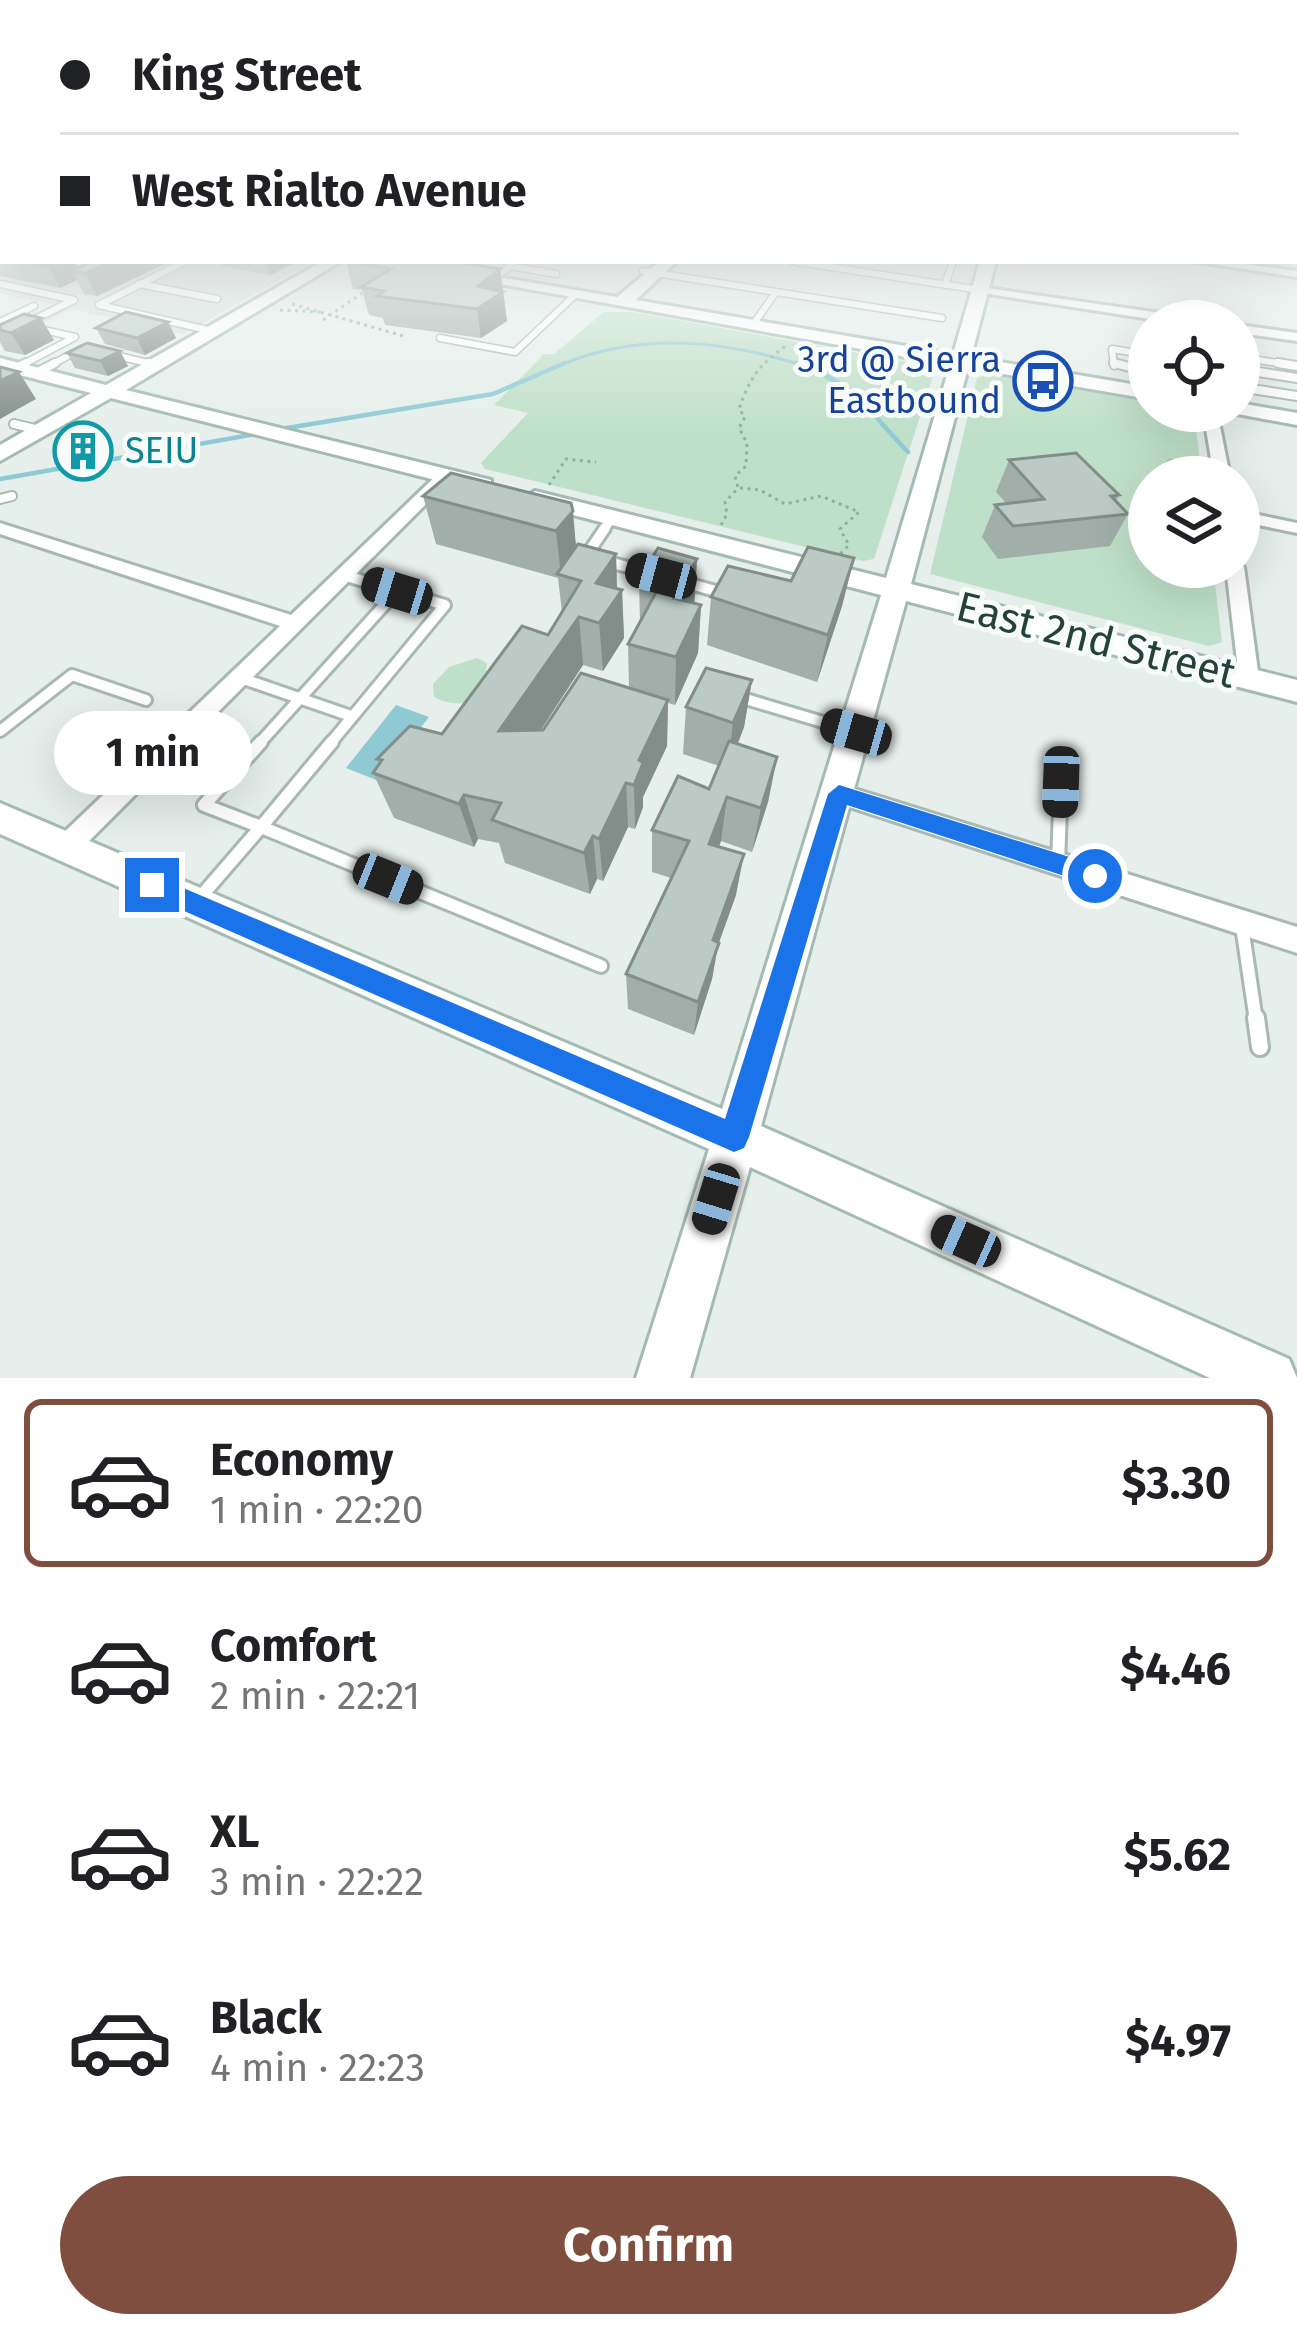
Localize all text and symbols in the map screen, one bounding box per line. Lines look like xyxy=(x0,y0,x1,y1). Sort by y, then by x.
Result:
text: King Street xyxy=(132,48,361,102)
text: West Rialto Avenue xyxy=(132,164,526,218)
map controls xyxy=(1128,300,1260,588)
button: locate xyxy=(1128,300,1260,432)
place label: 3rd @ Sierra Eastbound xyxy=(797,338,1001,423)
bus stop icon: 3rd @ Sierra Eastbound xyxy=(1012,350,1074,412)
building icon: SEIU xyxy=(52,420,114,482)
place label: SEIU xyxy=(125,429,198,473)
button: layers xyxy=(1128,456,1260,588)
car xyxy=(622,549,700,603)
car xyxy=(357,563,437,619)
street label: East 2nd Street xyxy=(951,581,1242,699)
car xyxy=(816,705,896,759)
callout: 1 min xyxy=(53,711,251,795)
text: 1 min xyxy=(106,730,200,776)
car xyxy=(1042,745,1080,819)
car xyxy=(348,849,428,909)
route start xyxy=(1068,849,1122,903)
route end xyxy=(125,858,179,912)
car xyxy=(688,1159,744,1239)
car xyxy=(926,1210,1006,1272)
icon: car xyxy=(66,1429,174,1537)
text: Economy xyxy=(210,1433,393,1487)
text: $3.30 xyxy=(1122,1456,1231,1510)
text: 1 min · 22:20 xyxy=(210,1487,424,1533)
icon: car xyxy=(66,1615,174,1723)
text: Comfort xyxy=(210,1619,377,1673)
text: $4.46 xyxy=(1120,1642,1231,1696)
text: 2 min · 22:21 xyxy=(210,1673,420,1719)
icon: car xyxy=(66,1801,174,1909)
text: XL xyxy=(210,1805,259,1859)
text: $5.62 xyxy=(1124,1828,1231,1882)
text: 3 min · 22:22 xyxy=(210,1859,424,1905)
icon: car xyxy=(66,1987,174,2095)
text: Black xyxy=(210,1991,322,2045)
text: $4.97 xyxy=(1125,2014,1231,2068)
text: 4 min · 22:23 xyxy=(210,2045,425,2091)
button: Confirm xyxy=(60,2176,1237,2314)

